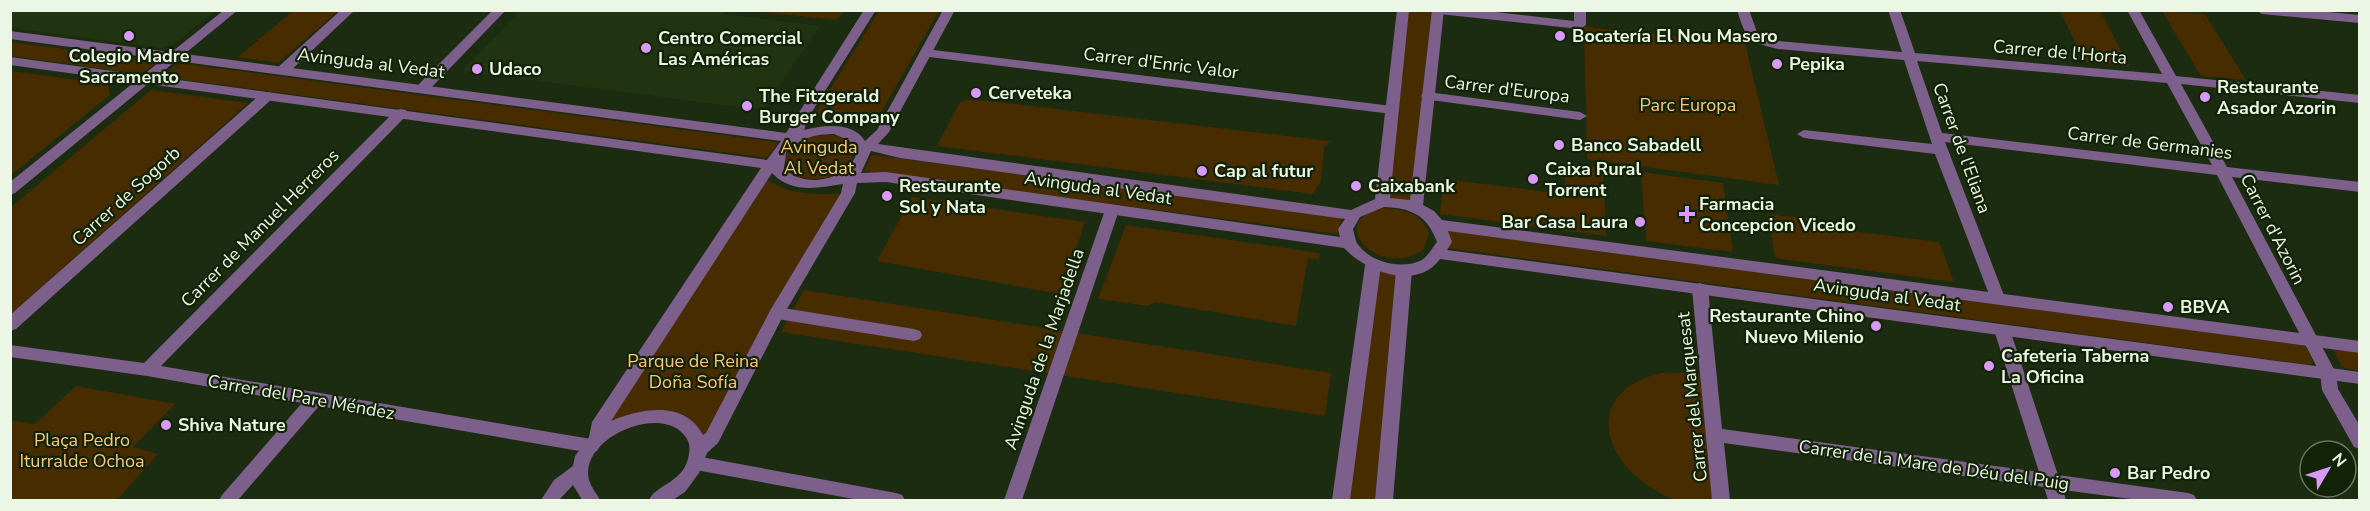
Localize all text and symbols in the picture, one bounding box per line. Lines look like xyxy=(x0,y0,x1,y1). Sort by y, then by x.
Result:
place label: Bocatería El Nou Masero xyxy=(1572,24,1778,48)
place label: Centro Comercial Las Américas xyxy=(658,26,802,71)
marker: Colegio Madre Sacramento xyxy=(122,29,136,43)
marker: Bocatería El Nou Masero xyxy=(1553,29,1567,43)
street label: Carrer de l'Horta xyxy=(1992,34,2128,70)
marker: Centro Comercial Las Américas xyxy=(639,41,653,55)
street label: Avinguda al Vedat xyxy=(296,42,447,84)
street label: Carrer d'Enric Valor xyxy=(1082,42,1241,84)
place label: Colegio Madre Sacramento xyxy=(69,44,190,89)
place label: Pepika xyxy=(1789,52,1845,76)
place label: Udaco xyxy=(489,57,542,81)
marker: Pepika xyxy=(1770,57,1784,71)
marker: Udaco xyxy=(470,62,484,76)
street label: Carrer d'Europa xyxy=(1443,69,1571,109)
place label: Restaurante Asador Azorin xyxy=(2217,75,2336,120)
street label: Carrer de l'Eliana xyxy=(1927,79,1997,217)
place label: Cerveteka xyxy=(988,81,1072,105)
place label: The Fitzgerald Burger Company xyxy=(759,84,900,129)
marker: Cerveteka xyxy=(969,86,983,100)
marker: Restaurante Asador Azorin xyxy=(2198,90,2212,104)
park label: Parc Europa xyxy=(1640,93,1736,117)
marker: The Fitzgerald Burger Company xyxy=(740,99,754,113)
street label: Carrer de Germanies xyxy=(2066,121,2234,165)
place label: Banco Sabadell xyxy=(1571,133,1701,157)
park label: Avinguda Al Vedat xyxy=(781,135,858,180)
marker: Banco Sabadell xyxy=(1552,138,1566,152)
street label: Carrer de Sogorb xyxy=(67,141,185,251)
street label: Carrer de Manuel Herreros xyxy=(176,144,344,312)
place label: Caixa Rural Torrent xyxy=(1545,157,1641,202)
place label: Cap al futur xyxy=(1214,159,1313,183)
marker: Cap al futur xyxy=(1195,164,1209,178)
street label: Avinguda al Vedat xyxy=(1023,166,1174,210)
street label: Carrer d'Azorin xyxy=(2235,169,2311,289)
marker: Caixa Rural Torrent xyxy=(1526,172,1540,186)
place label: Restaurante Sol y Nata xyxy=(899,174,1001,219)
place label: Caixabank xyxy=(1368,174,1455,198)
marker: Caixabank xyxy=(1349,179,1363,193)
marker: Restaurante Sol y Nata xyxy=(880,189,894,203)
place label: Farmacia Concepcion Vicedo xyxy=(1699,192,1856,237)
marker: Farmacia Concepcion Vicedo xyxy=(1680,207,1694,221)
place label: Bar Casa Laura xyxy=(1501,210,1628,234)
marker: Bar Casa Laura xyxy=(1633,215,1647,229)
street label: Avinguda de la Marjadella xyxy=(998,245,1090,453)
street label: Avinguda al Vedat xyxy=(1812,273,1963,317)
place label: BBVA xyxy=(2180,295,2230,319)
marker: BBVA xyxy=(2161,300,2175,314)
place label: Restaurante Chino Nuevo Milenio xyxy=(1709,304,1864,349)
street label: Carrer del Marquesat xyxy=(1671,310,1713,483)
marker: Restaurante Chino Nuevo Milenio xyxy=(1869,319,1883,333)
place label: Cafeteria Taberna La Oficina xyxy=(2001,344,2149,389)
park label: Parque de Reina Doña Sofía xyxy=(627,349,759,394)
marker: Cafeteria Taberna La Oficina xyxy=(1982,359,1996,373)
street label: Carrer del Pare Méndez xyxy=(206,369,396,425)
place label: Shiva Nature xyxy=(178,413,286,437)
marker: Shiva Nature xyxy=(159,418,173,432)
park label: Plaça Pedro Iturralde Ochoa xyxy=(19,428,145,473)
street label: Carrer de la Mare de Déu del Puig xyxy=(1797,434,2071,496)
north arrow xyxy=(2298,439,2358,499)
text: N xyxy=(2327,449,2351,472)
place label: Bar Pedro xyxy=(2127,461,2210,485)
marker: Bar Pedro xyxy=(2108,466,2122,480)

